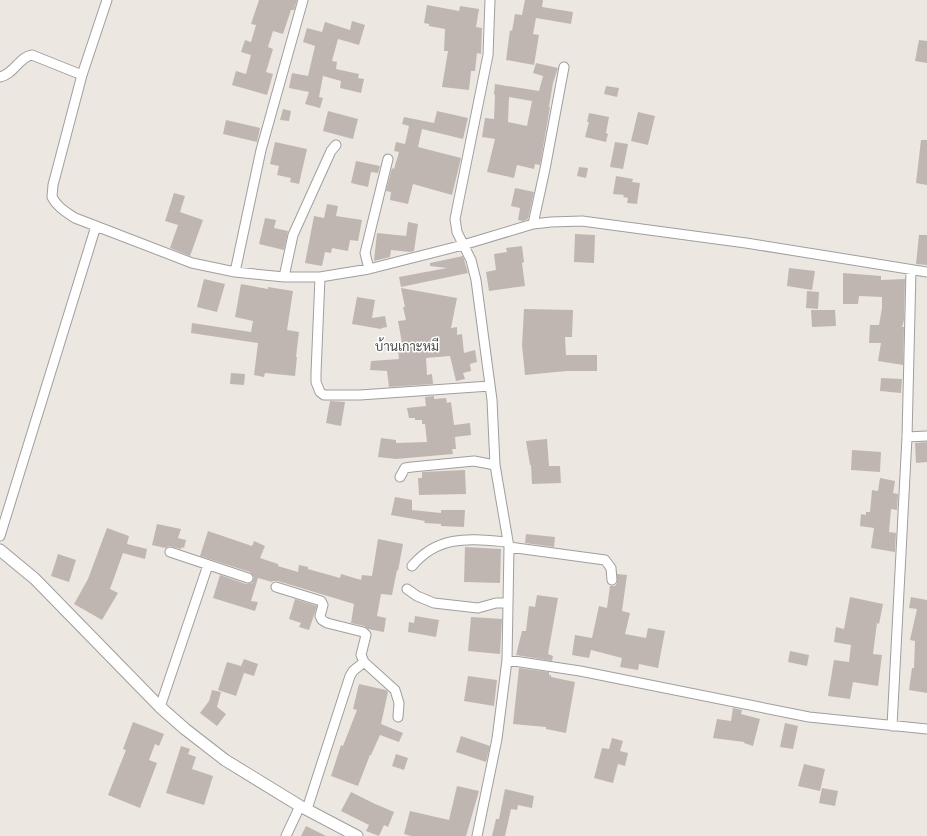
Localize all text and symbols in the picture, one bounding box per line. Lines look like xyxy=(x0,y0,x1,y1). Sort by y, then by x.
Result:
district label: บ้านเกาะหมี xyxy=(375,337,439,354)

